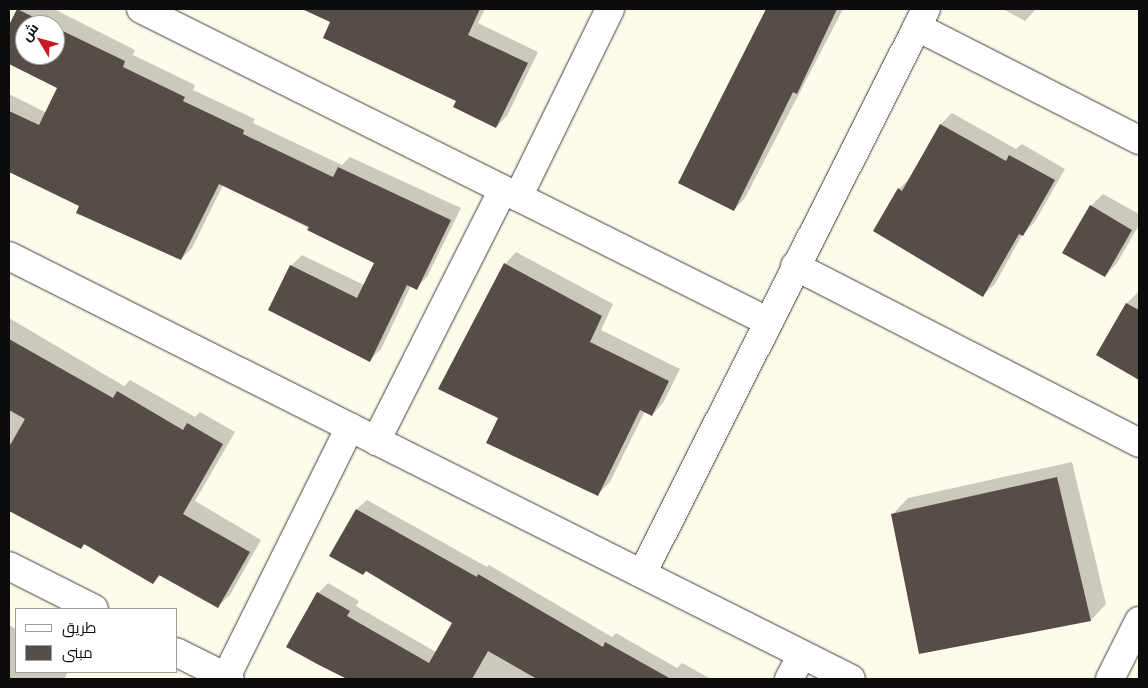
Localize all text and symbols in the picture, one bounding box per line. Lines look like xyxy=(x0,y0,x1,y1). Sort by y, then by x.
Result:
north arrow xyxy=(15,15,65,65)
text: ش xyxy=(15,18,42,45)
legend xyxy=(15,608,178,673)
text: طريق xyxy=(62,615,96,638)
text: مبنى xyxy=(62,640,93,663)

